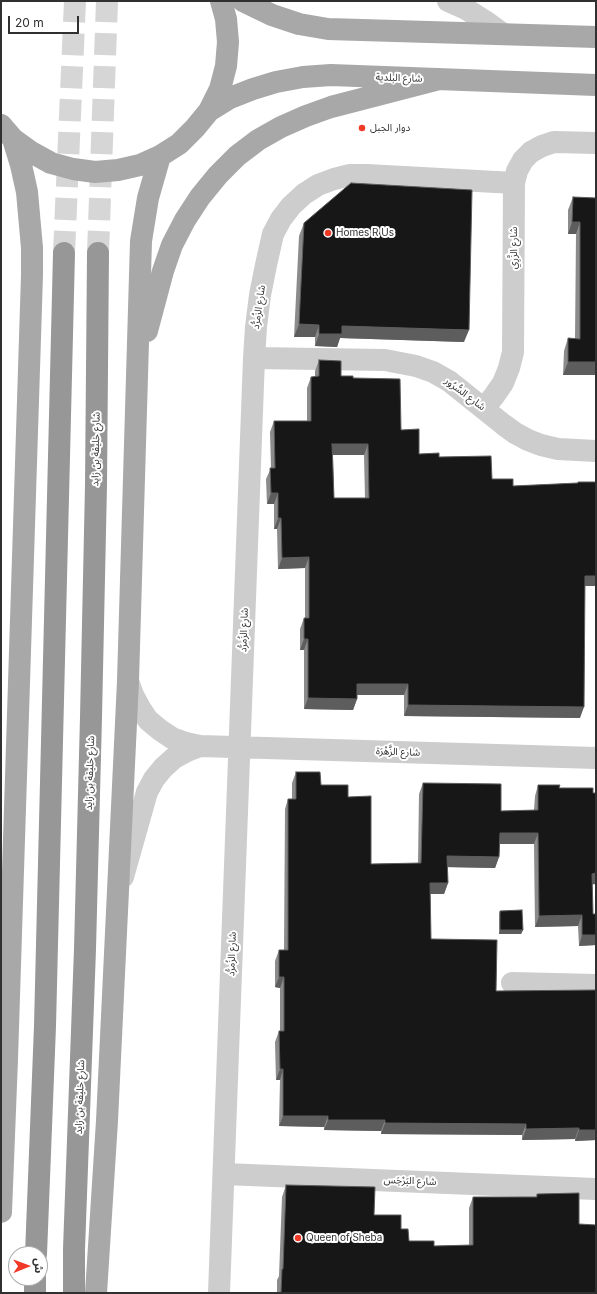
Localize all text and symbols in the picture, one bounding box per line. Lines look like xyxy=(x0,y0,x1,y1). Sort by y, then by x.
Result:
scale bar xyxy=(10,8,81,34)
text: 20 m xyxy=(15,15,44,30)
street label: شارع البلدية xyxy=(375,71,423,85)
place label: دوار الجبل xyxy=(370,122,410,134)
marker: دوار الجبل xyxy=(357,123,367,133)
place label: Homes R Us xyxy=(336,227,394,239)
street label: شارع الزَّرِي xyxy=(508,227,520,269)
marker: Homes R Us xyxy=(323,228,333,238)
street label: شارع الزُمرُّد xyxy=(250,284,268,330)
street label: شارع السُّرُور xyxy=(442,375,488,413)
street label: شارع خليفة بن زايد xyxy=(89,412,103,486)
street label: شارع الزُمرُّد xyxy=(237,608,251,652)
street label: شارع خليفة بن زايد xyxy=(83,736,97,810)
street label: شارع الزَّهْرَة xyxy=(376,745,420,759)
street label: شارع الزُمرُّد xyxy=(225,932,239,976)
street label: شارع خليفة بن زايد xyxy=(73,1060,87,1134)
street label: شارع البَرْجَس xyxy=(383,1174,437,1188)
place label: Queen of Sheba xyxy=(306,1232,382,1244)
marker: Queen of Sheba xyxy=(293,1233,303,1243)
north arrow xyxy=(8,1246,48,1286)
text: ش xyxy=(32,1258,46,1273)

